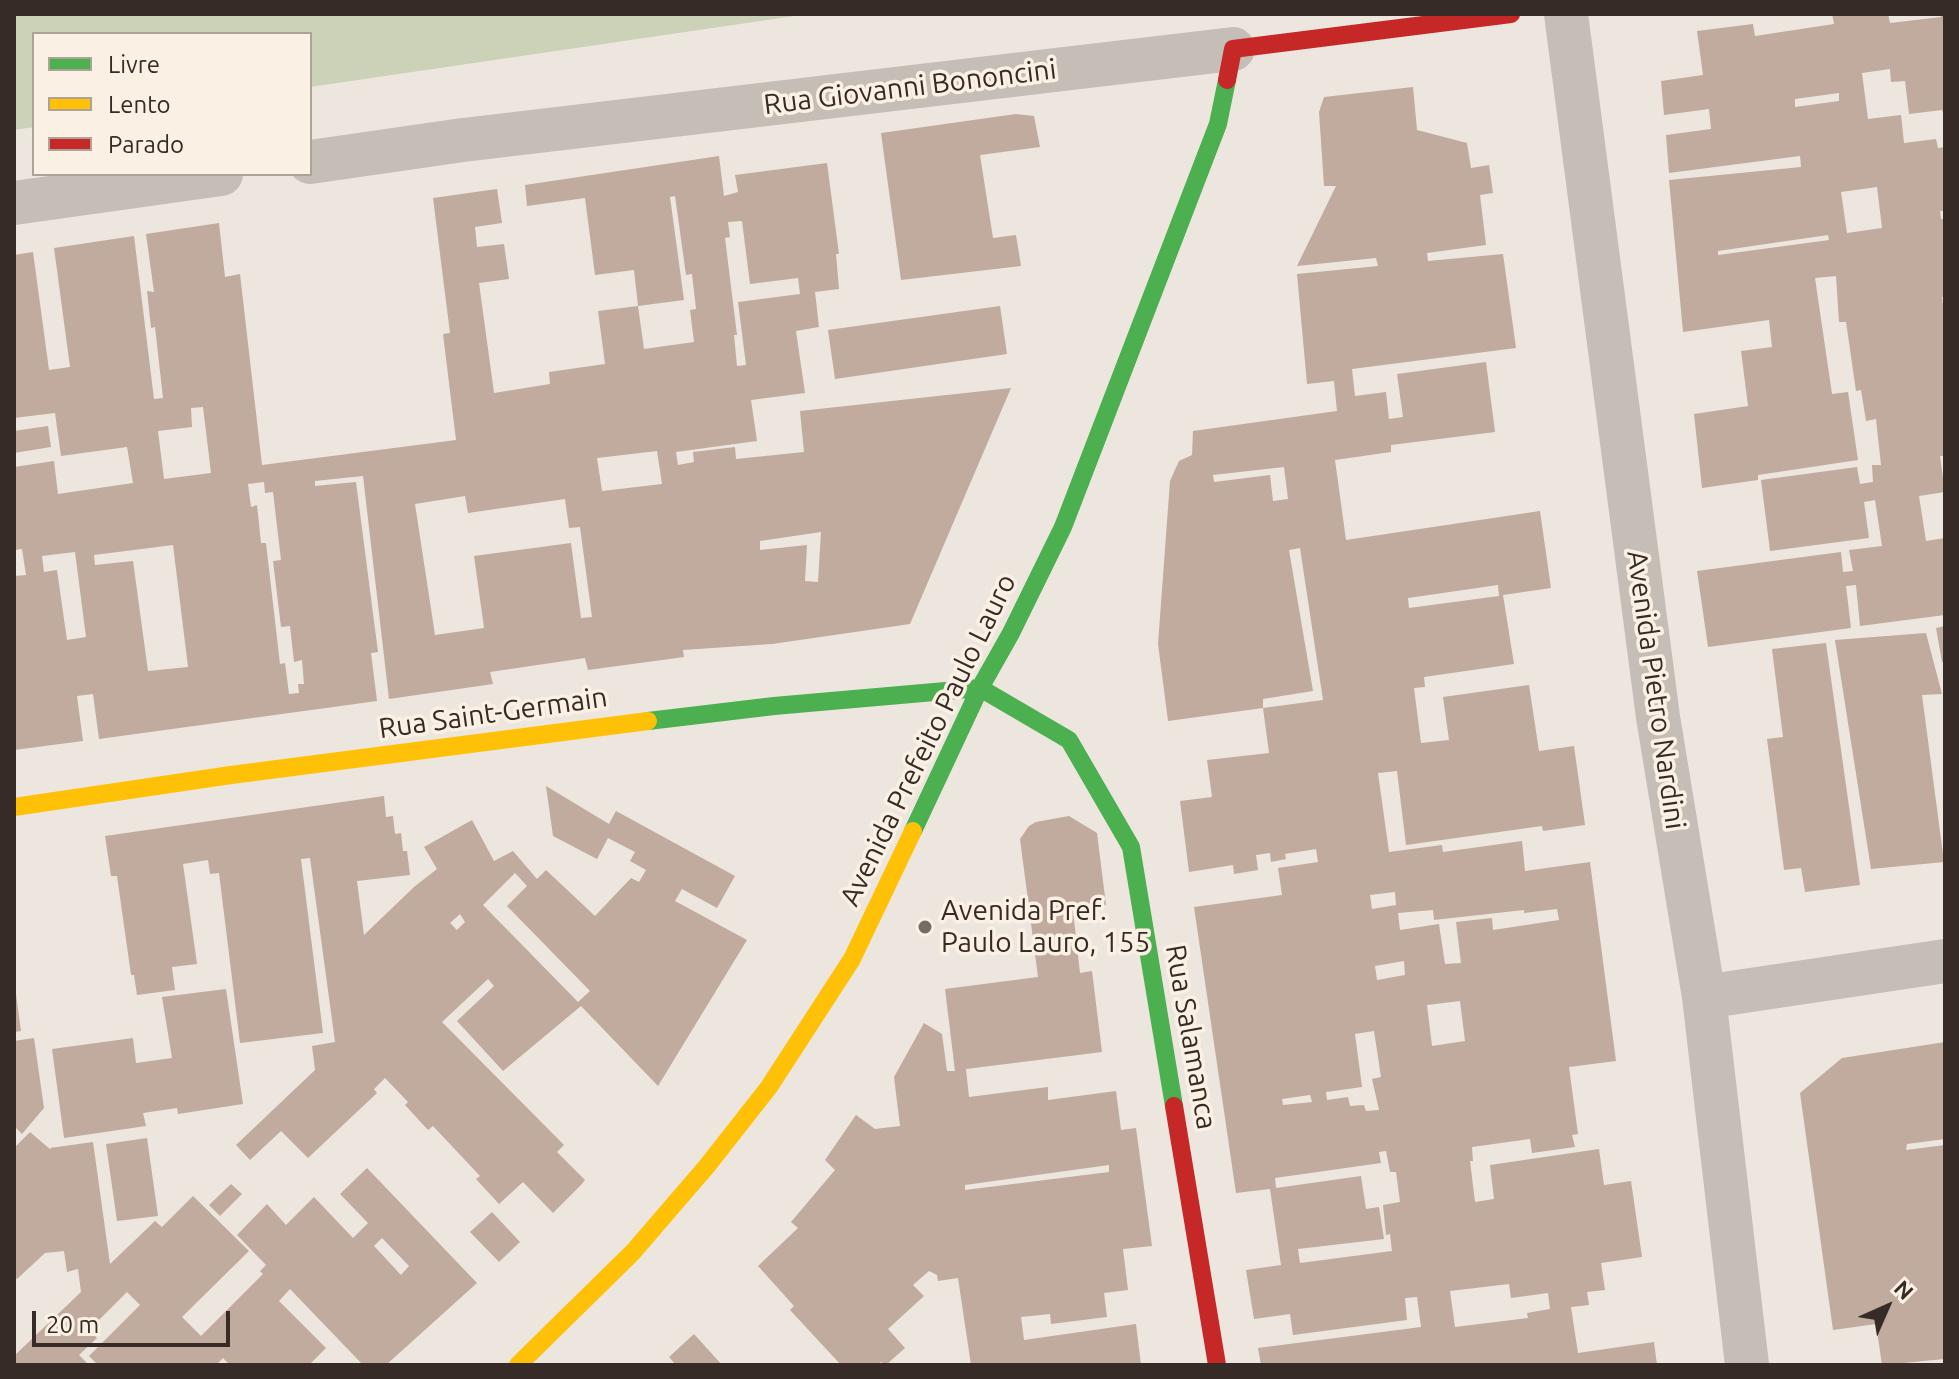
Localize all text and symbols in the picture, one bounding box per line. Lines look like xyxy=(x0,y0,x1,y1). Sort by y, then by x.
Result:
legend xyxy=(32,32,312,176)
text: Livre xyxy=(108,51,160,78)
street label: Rua Giovanni Bononcini xyxy=(762,52,1058,122)
text: Lento xyxy=(108,91,171,118)
text: Parado xyxy=(108,131,184,158)
street label: Avenida Pietro Nardini xyxy=(1620,548,1692,832)
street label: Avenida Prefeito Paulo Lauro xyxy=(833,569,1023,911)
street label: Rua Saint-Germain xyxy=(377,680,609,746)
place label: Avenida Pref. Paulo Lauro, 155 xyxy=(941,894,1150,960)
marker: Avenida Pref. Paulo Lauro, 155 xyxy=(916,918,934,936)
street label: Rua Salamanca xyxy=(1158,942,1224,1132)
north arrow xyxy=(1847,1267,1927,1347)
text: N xyxy=(1890,1275,1919,1304)
scale bar xyxy=(36,1295,234,1345)
text: 20 m xyxy=(46,1311,99,1338)

